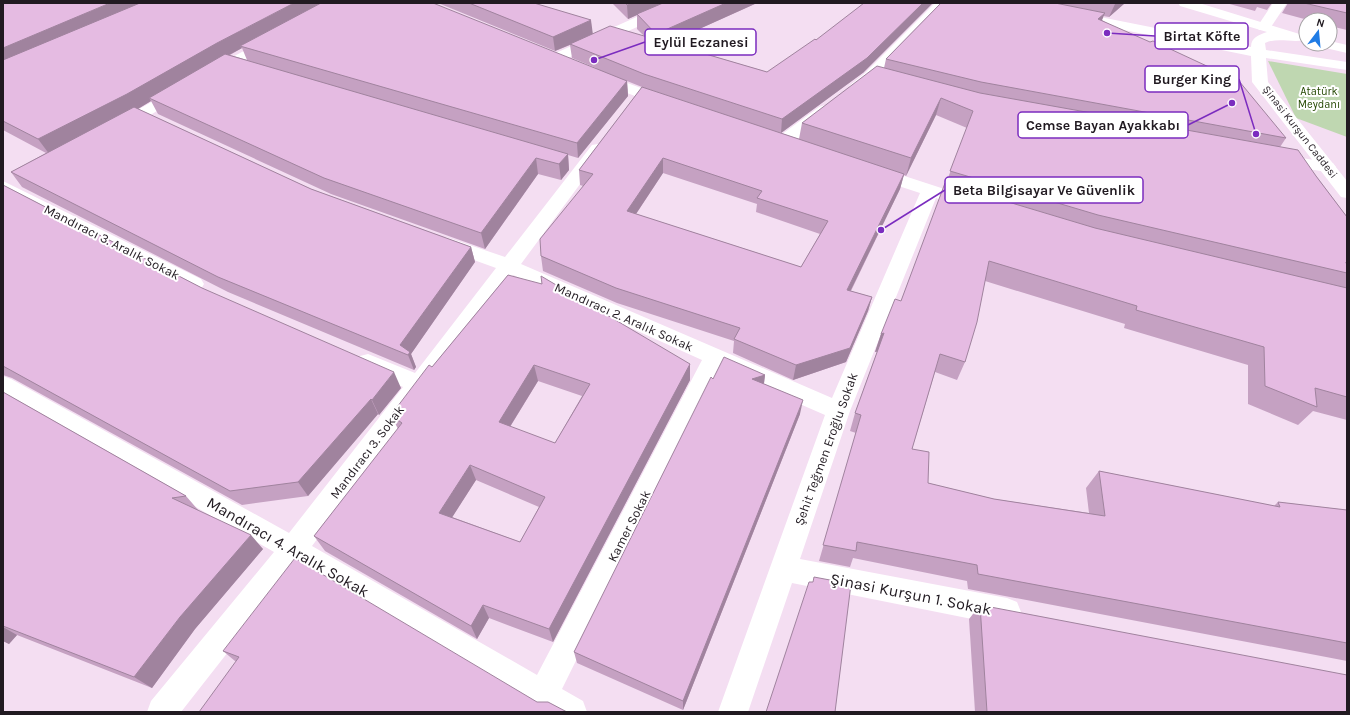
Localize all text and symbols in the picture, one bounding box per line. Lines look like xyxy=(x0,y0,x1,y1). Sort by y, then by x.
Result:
north arrow xyxy=(1298,12,1338,52)
text: N xyxy=(1315,16,1326,30)
callout: Birtat Köfte xyxy=(1155,23,1248,49)
text: Birtat Köfte xyxy=(1163,28,1241,45)
callout: Eylül Eczanesi xyxy=(645,29,756,55)
text: Eylül Eczanesi xyxy=(654,34,748,51)
callout: Burger King xyxy=(1145,66,1239,92)
text: Burger King xyxy=(1153,71,1231,88)
street label: Şinasi Kurşun Caddesi xyxy=(1260,83,1340,181)
park label: Atatürk Meydanı xyxy=(1298,85,1340,111)
callout: Cemse Bayan Ayakkabı xyxy=(1018,112,1188,138)
text: Cemse Bayan Ayakkabı xyxy=(1026,117,1180,134)
callout: Beta Bilgisayar Ve Güvenlik xyxy=(945,177,1143,203)
text: Beta Bilgisayar Ve Güvenlik xyxy=(953,182,1136,199)
street label: Mandıracı 3. Aralık Sokak xyxy=(42,201,182,283)
street label: Mandıracı 2. Aralık Sokak xyxy=(552,280,696,354)
street label: Şehit Teğmen Eroğlu Sokak xyxy=(791,371,861,527)
street label: Mandıracı 3. Sokak xyxy=(327,402,407,502)
street label: Kamer Sokak xyxy=(605,488,653,564)
street label: Mandıracı 4. Aralık Sokak xyxy=(203,493,373,601)
street label: Şinasi Kurşun 1. Sokak xyxy=(829,569,993,619)

